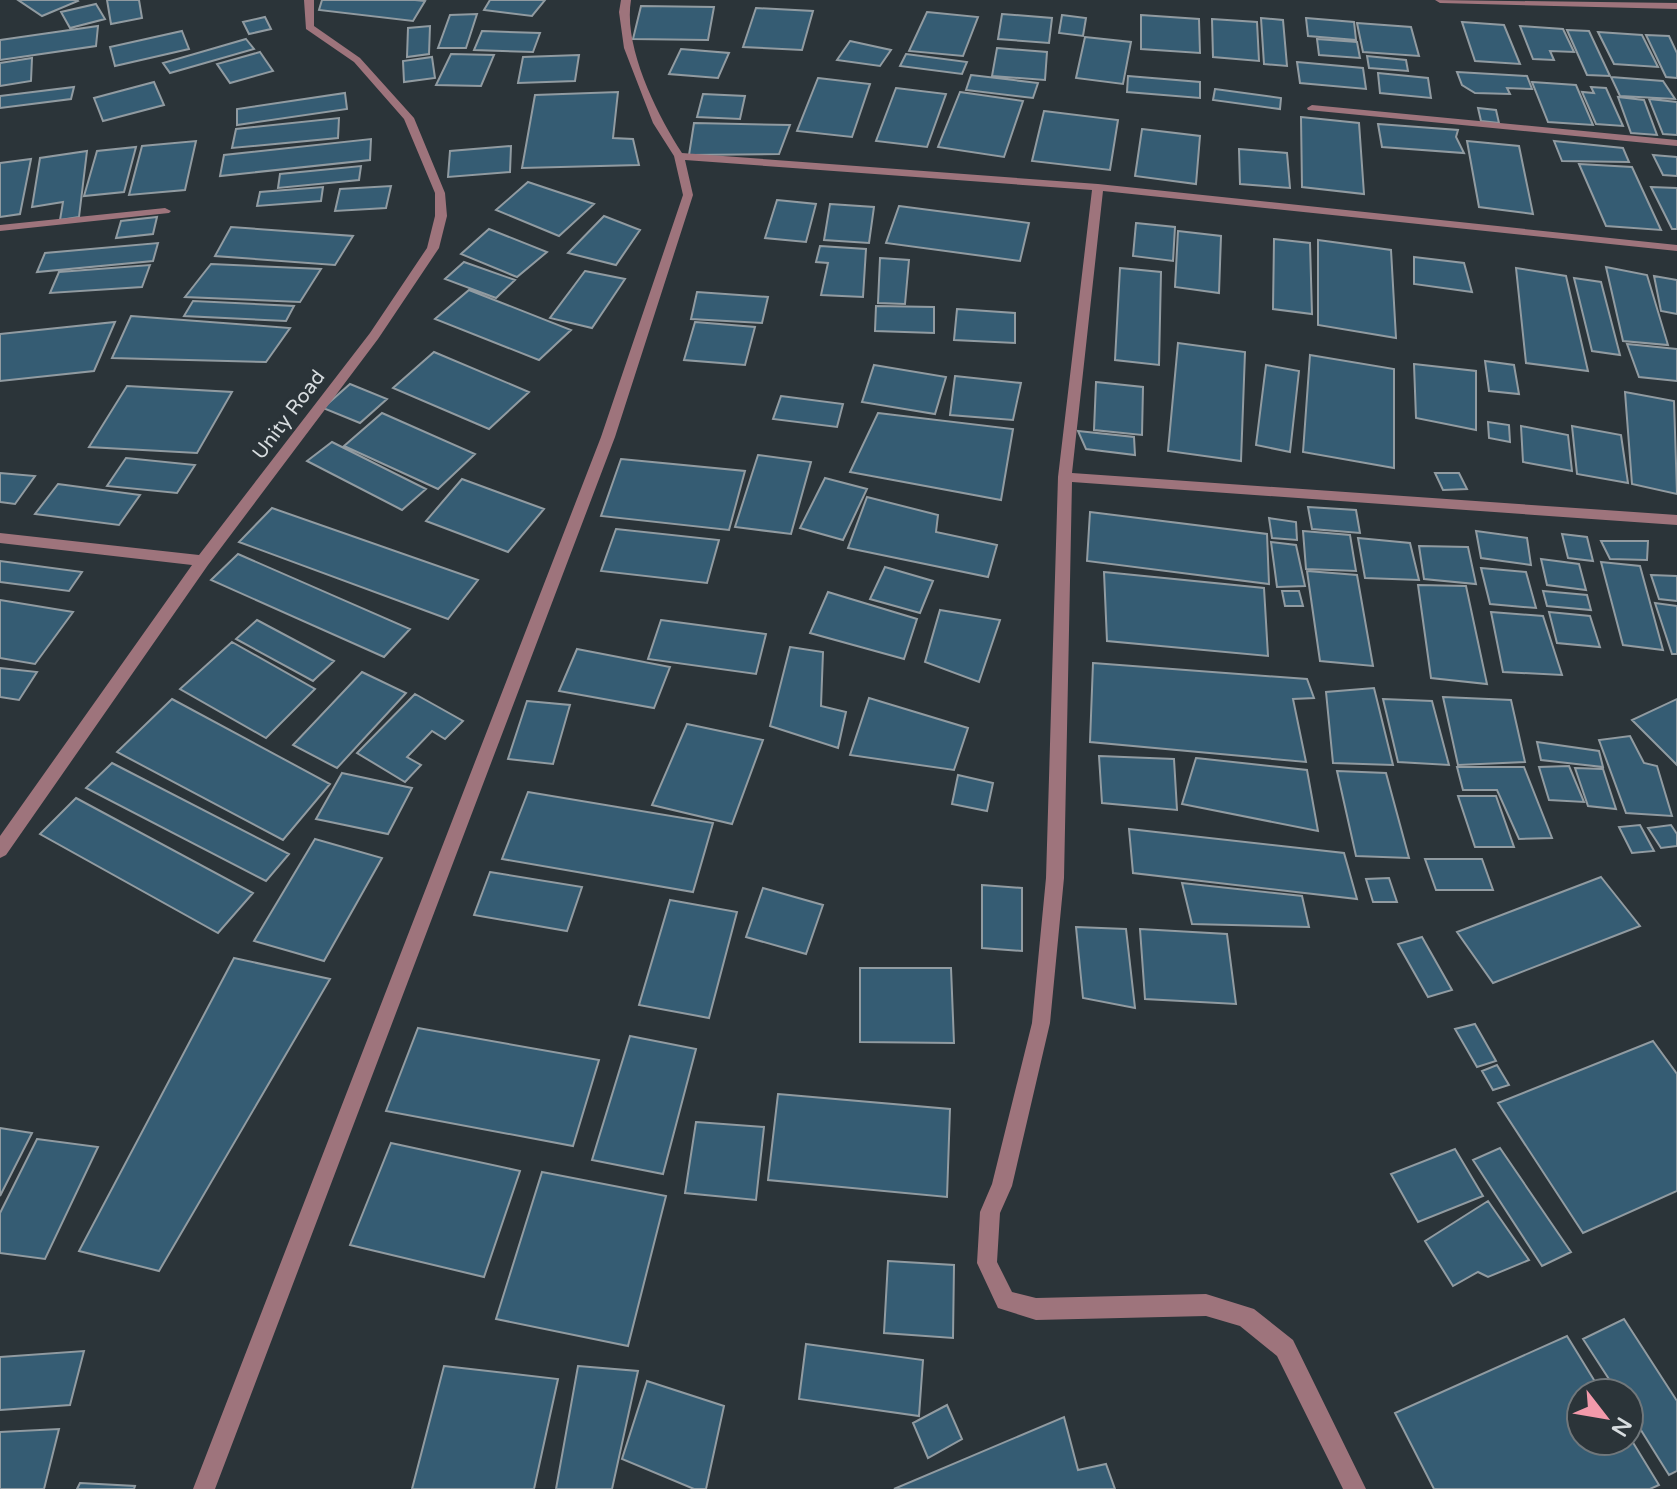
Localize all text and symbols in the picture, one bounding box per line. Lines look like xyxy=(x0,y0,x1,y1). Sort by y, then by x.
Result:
street label: Unity Road xyxy=(248,366,330,464)
north arrow xyxy=(1565,1377,1645,1457)
text: N xyxy=(1606,1413,1637,1441)

